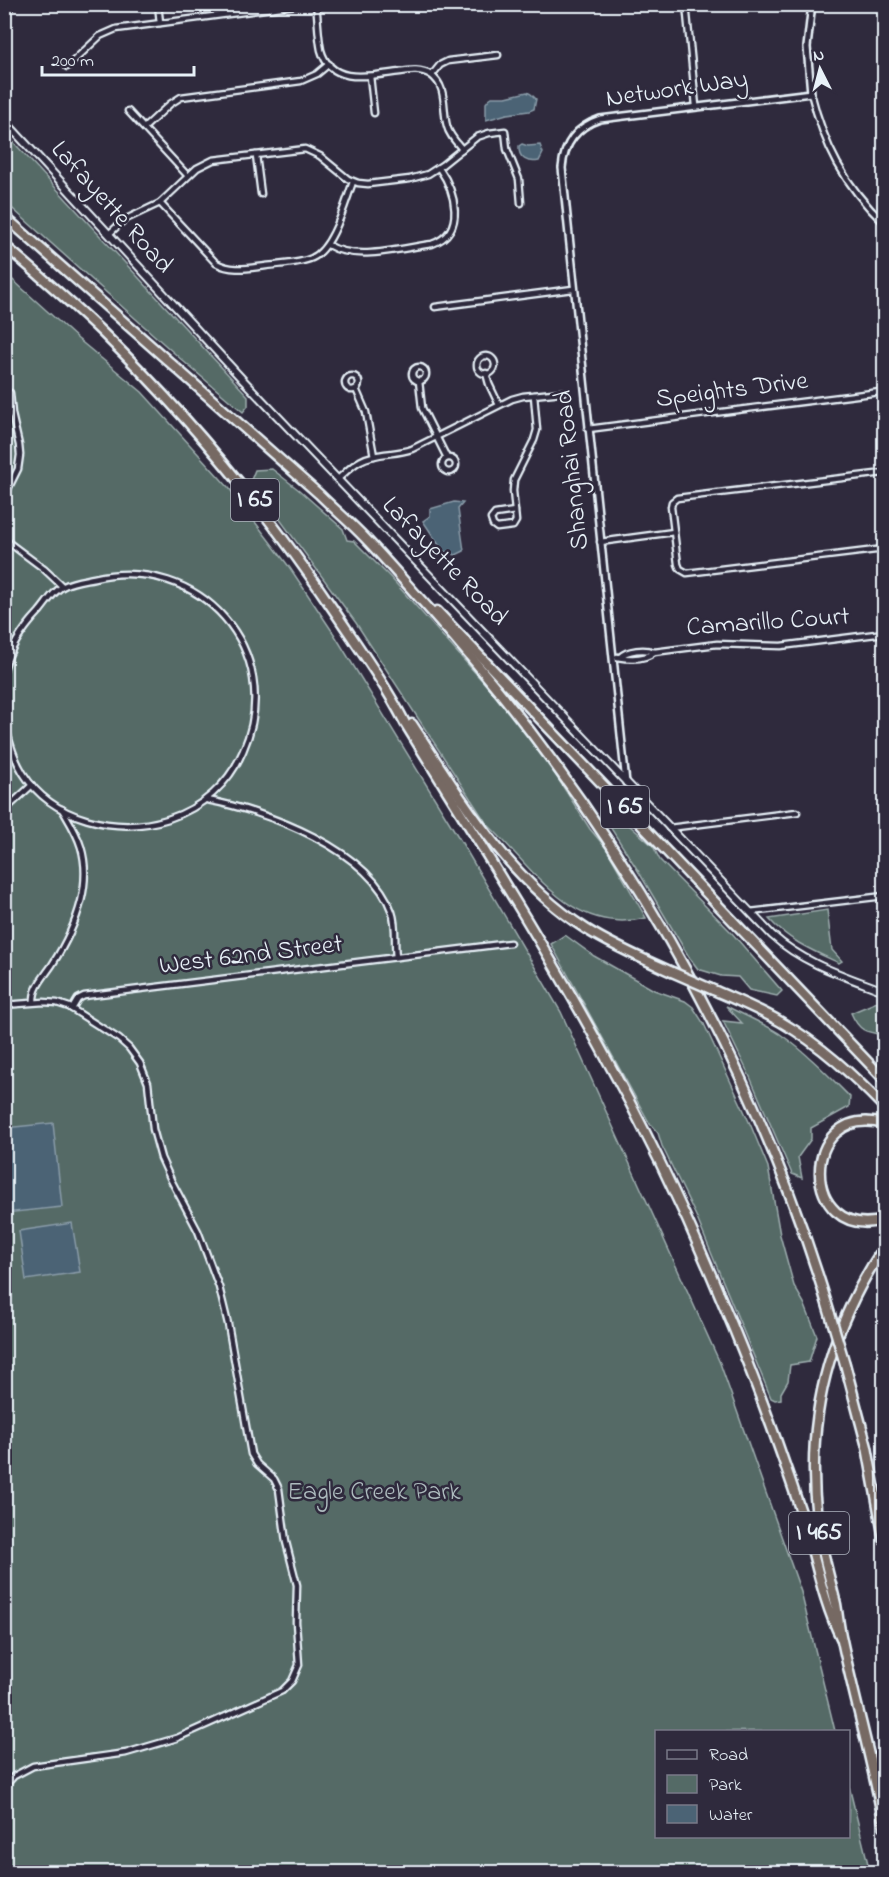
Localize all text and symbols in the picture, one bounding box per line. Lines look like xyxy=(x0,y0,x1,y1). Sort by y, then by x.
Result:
scale bar xyxy=(42,39,194,77)
north arrow xyxy=(790,39,850,99)
text: N xyxy=(812,44,825,69)
text: 200 m xyxy=(51,49,94,75)
street label: Network Way xyxy=(604,61,750,119)
street label: Lafayette Road xyxy=(41,133,182,283)
street label: Speights Drive xyxy=(654,363,811,419)
street label: Shanghai Road xyxy=(546,388,600,552)
road number: I 65 xyxy=(231,479,279,521)
street label: Lafayette Road xyxy=(372,488,516,636)
street label: Camarillo Court xyxy=(685,598,851,648)
road number: I 65 xyxy=(601,786,649,828)
street label: West 62nd Street xyxy=(157,926,345,986)
park label: Eagle Creek Park xyxy=(287,1474,461,1512)
road number: I 465 xyxy=(789,1512,849,1554)
legend xyxy=(655,1730,850,1838)
text: Road xyxy=(709,1743,748,1769)
text: Park xyxy=(709,1773,742,1799)
text: Water xyxy=(709,1803,753,1829)

